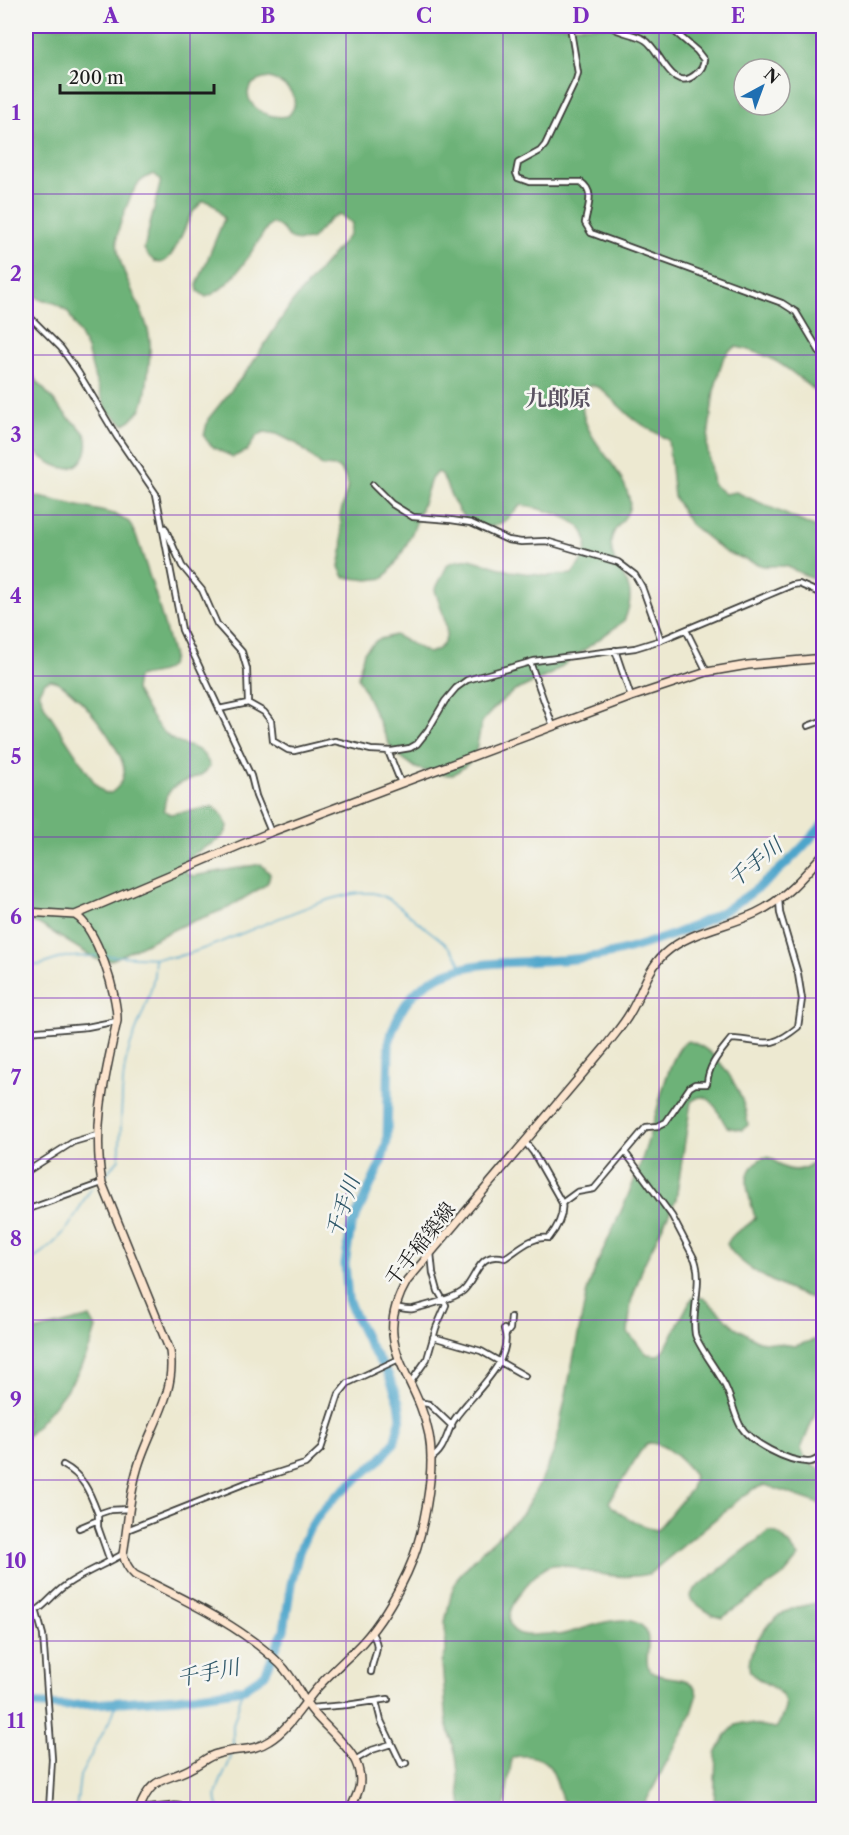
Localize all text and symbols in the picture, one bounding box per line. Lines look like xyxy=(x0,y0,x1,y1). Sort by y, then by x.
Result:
text: A xyxy=(102,4,119,28)
text: B xyxy=(261,4,276,28)
text: C xyxy=(416,4,432,28)
text: D xyxy=(572,4,590,28)
text: E xyxy=(731,4,745,28)
scale bar xyxy=(60,57,214,95)
north arrow xyxy=(732,57,792,117)
text: N xyxy=(760,64,784,88)
text: 200 m xyxy=(69,67,124,89)
text: 1 xyxy=(12,101,21,125)
text: 2 xyxy=(10,262,22,286)
district label: 九郎原 xyxy=(525,385,591,412)
text: 3 xyxy=(10,423,22,447)
text: 4 xyxy=(10,584,22,608)
text: 5 xyxy=(10,745,22,769)
water label: 千手川 xyxy=(722,832,789,892)
text: 6 xyxy=(10,905,22,929)
text: 7 xyxy=(11,1066,22,1090)
water label: 千手川 xyxy=(320,1171,365,1241)
street label: 千手稲築線 xyxy=(380,1197,460,1291)
text: 8 xyxy=(10,1227,22,1251)
text: 9 xyxy=(10,1388,22,1412)
text: 10 xyxy=(5,1549,27,1573)
water label: 千手川 xyxy=(175,1654,243,1691)
text: 11 xyxy=(7,1709,25,1733)

